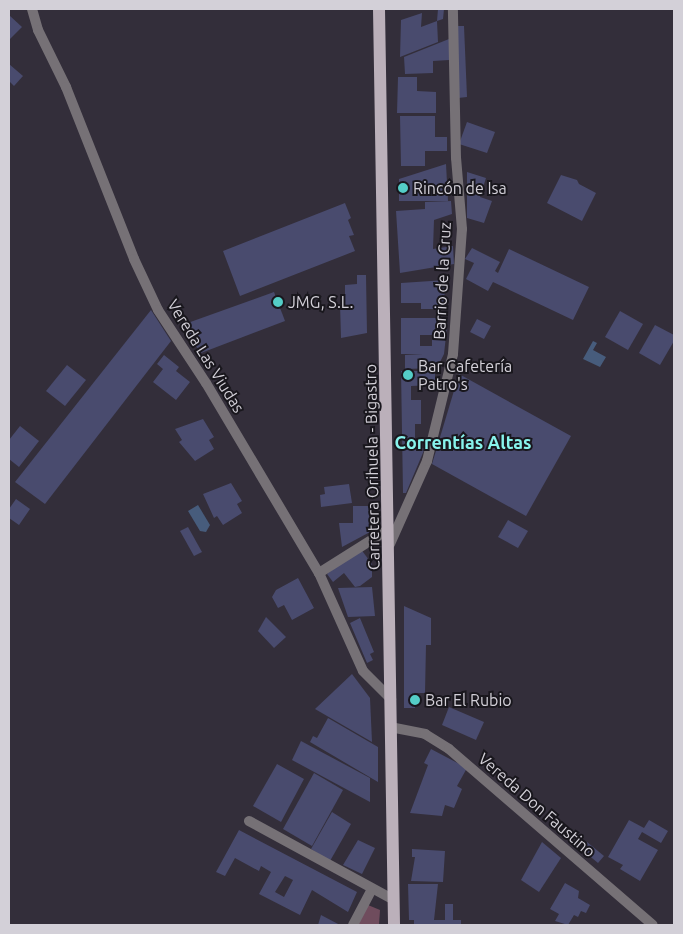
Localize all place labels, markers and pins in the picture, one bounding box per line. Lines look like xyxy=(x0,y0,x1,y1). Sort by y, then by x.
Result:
place label: Rincón de Isa xyxy=(413,178,507,198)
marker: Rincón de Isa xyxy=(397,182,409,194)
place label: JMG, S.L. xyxy=(288,292,353,312)
marker: JMG, S.L. xyxy=(272,296,284,308)
place label: Bar Cafetería Patro's xyxy=(418,356,512,394)
marker: Bar Cafetería Patro's xyxy=(402,369,414,381)
place label: Bar El Rubio xyxy=(425,690,512,710)
marker: Bar El Rubio xyxy=(409,694,421,706)

